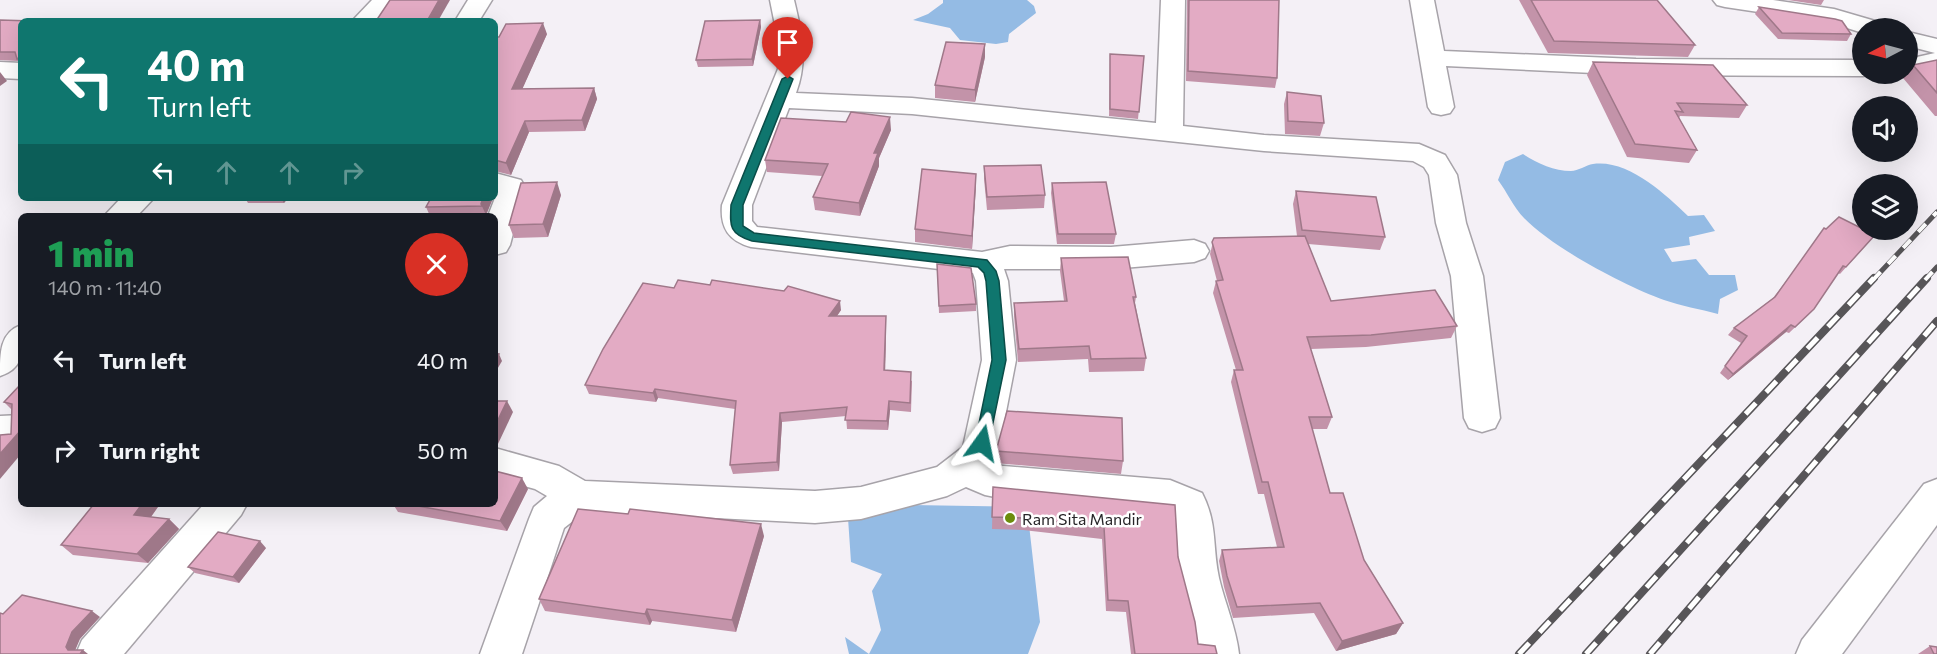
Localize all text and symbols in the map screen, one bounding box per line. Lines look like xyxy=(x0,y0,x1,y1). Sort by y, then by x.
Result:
pin xyxy=(762,17,813,79)
north arrow xyxy=(1852,18,1918,84)
map controls xyxy=(1852,18,1918,240)
icon: arrive xyxy=(771,26,804,59)
text: 40 m xyxy=(147,38,245,90)
icon: left xyxy=(48,42,126,120)
text: Turn left xyxy=(147,90,251,123)
button: sound xyxy=(1852,96,1918,162)
icon: left xyxy=(147,156,180,189)
icon: ahead xyxy=(210,156,243,189)
icon: ahead xyxy=(273,156,306,189)
icon: right xyxy=(336,156,369,189)
button: layers xyxy=(1852,174,1918,240)
text: 1 min xyxy=(48,230,134,274)
button: close xyxy=(405,233,468,296)
text: 140 m · 11:40 xyxy=(48,275,162,299)
icon: left xyxy=(48,344,81,377)
text: Turn left xyxy=(99,347,186,374)
text: 40 m xyxy=(417,347,468,374)
position arrow xyxy=(950,411,1014,475)
icon: right xyxy=(48,434,81,467)
text: Turn right xyxy=(99,437,200,464)
text: 50 m xyxy=(418,437,468,464)
place label: Ram Sita Mandir xyxy=(1022,509,1143,528)
marker: Ram Sita Mandir xyxy=(1003,511,1017,525)

